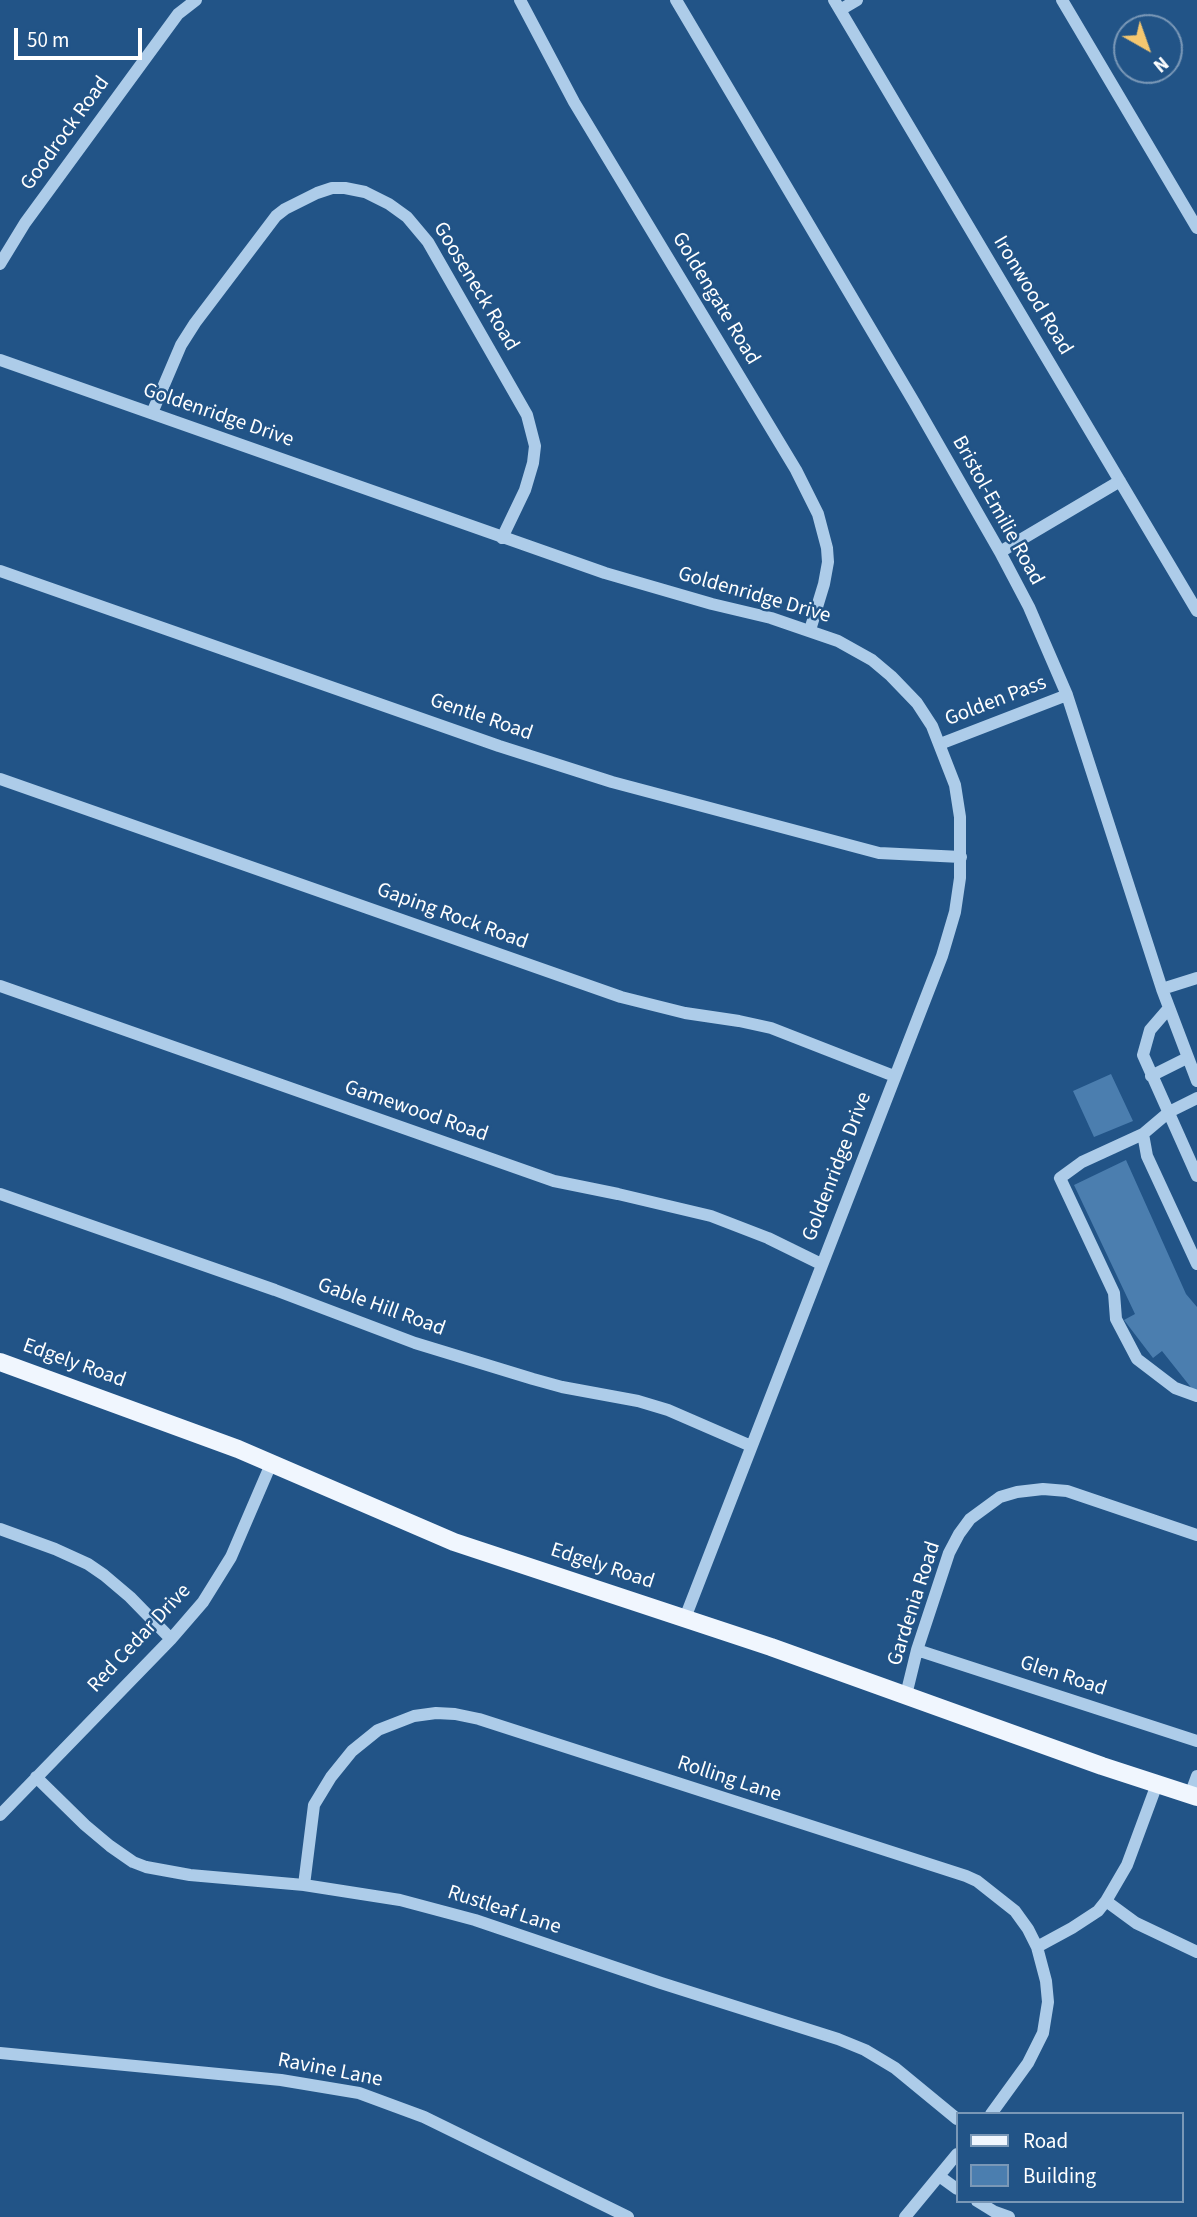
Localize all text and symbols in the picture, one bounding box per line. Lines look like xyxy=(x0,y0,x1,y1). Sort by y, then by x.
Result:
scale bar xyxy=(18,14,145,58)
north arrow xyxy=(1113,14,1183,84)
text: 50 m xyxy=(27,25,69,55)
text: N xyxy=(1147,50,1174,78)
street label: Goodrock Road xyxy=(16,72,116,196)
street label: Gooseneck Road xyxy=(427,218,523,356)
street label: Goldengate Road xyxy=(665,228,765,370)
street label: Ironwood Road xyxy=(987,232,1077,360)
street label: Goldenridge Drive xyxy=(139,378,297,454)
street label: Bristol-Emilie Road xyxy=(945,432,1049,590)
street label: Goldenridge Drive xyxy=(675,562,833,630)
street label: Golden Pass xyxy=(942,671,1050,733)
street label: Gentle Road xyxy=(426,689,536,747)
street label: Gaping Rock Road xyxy=(373,878,531,956)
street label: Gamewood Road xyxy=(341,1076,491,1148)
street label: Goldenridge Drive xyxy=(798,1089,878,1245)
street label: Gable Hill Road xyxy=(314,1273,448,1343)
street label: Edgely Road xyxy=(19,1334,129,1394)
street label: Edgely Road xyxy=(547,1538,657,1596)
street label: Gardenia Road xyxy=(883,1539,947,1669)
street label: Red Cedar Drive xyxy=(83,1579,197,1699)
street label: Glen Road xyxy=(1017,1651,1109,1703)
street label: Rolling Lane xyxy=(674,1751,784,1809)
street label: Rustleaf Lane xyxy=(444,1881,564,1941)
street label: Ravine Lane xyxy=(275,2048,385,2094)
legend xyxy=(956,2112,1183,2203)
text: Road xyxy=(1023,2126,1068,2156)
text: Building xyxy=(1023,2161,1096,2191)

